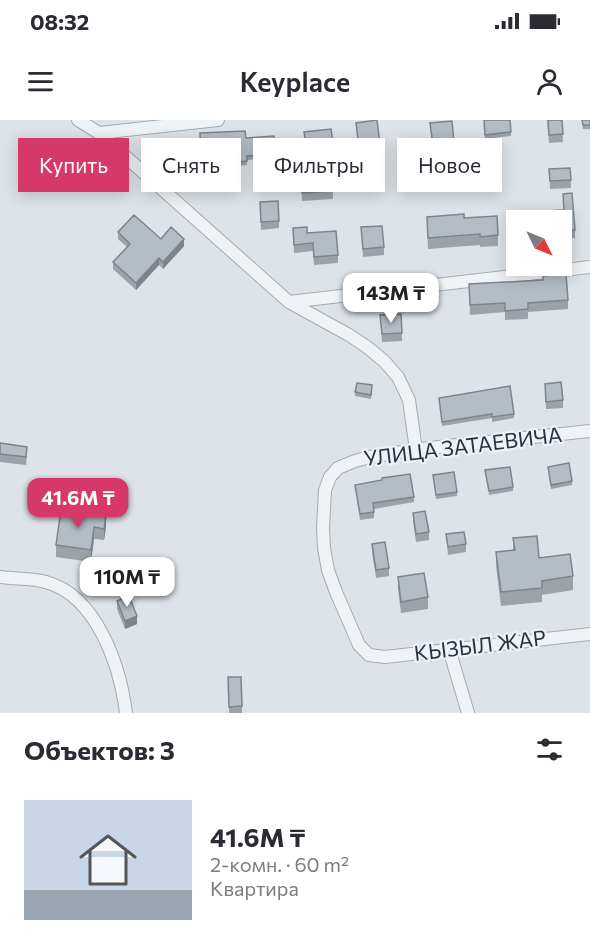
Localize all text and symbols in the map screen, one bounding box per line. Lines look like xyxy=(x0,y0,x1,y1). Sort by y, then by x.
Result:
text: 08:32 xyxy=(30,8,89,35)
icon: menu xyxy=(24,65,57,98)
text: Keyplace xyxy=(240,65,350,98)
icon: person xyxy=(533,65,566,98)
chip: Купить xyxy=(18,138,129,192)
chip: Снять xyxy=(141,138,241,192)
chip: Фильтры xyxy=(253,138,385,192)
chip: Новое xyxy=(397,138,502,192)
north arrow xyxy=(506,210,572,276)
map controls xyxy=(506,210,572,276)
pin: 143M ₸ xyxy=(342,273,440,324)
text: 143M ₸ xyxy=(357,280,425,304)
street label: УЛИЦА ЗАТАЕВИЧА xyxy=(362,421,563,470)
pin: 41.6M ₸ xyxy=(23,478,133,529)
text: 41.6M ₸ xyxy=(41,485,115,509)
pin: 110M ₸ xyxy=(78,557,176,608)
text: 110M ₸ xyxy=(94,564,160,588)
street label: КЫЗЫЛ ЖАР xyxy=(412,624,547,665)
icon: filters xyxy=(533,733,566,766)
text: Объектов: 3 xyxy=(24,734,175,765)
text: 41.6M ₸ xyxy=(210,821,305,852)
icon: home xyxy=(72,824,144,896)
text: 2-комн. · 60 m² xyxy=(210,852,349,876)
text: Квартира xyxy=(210,876,299,900)

